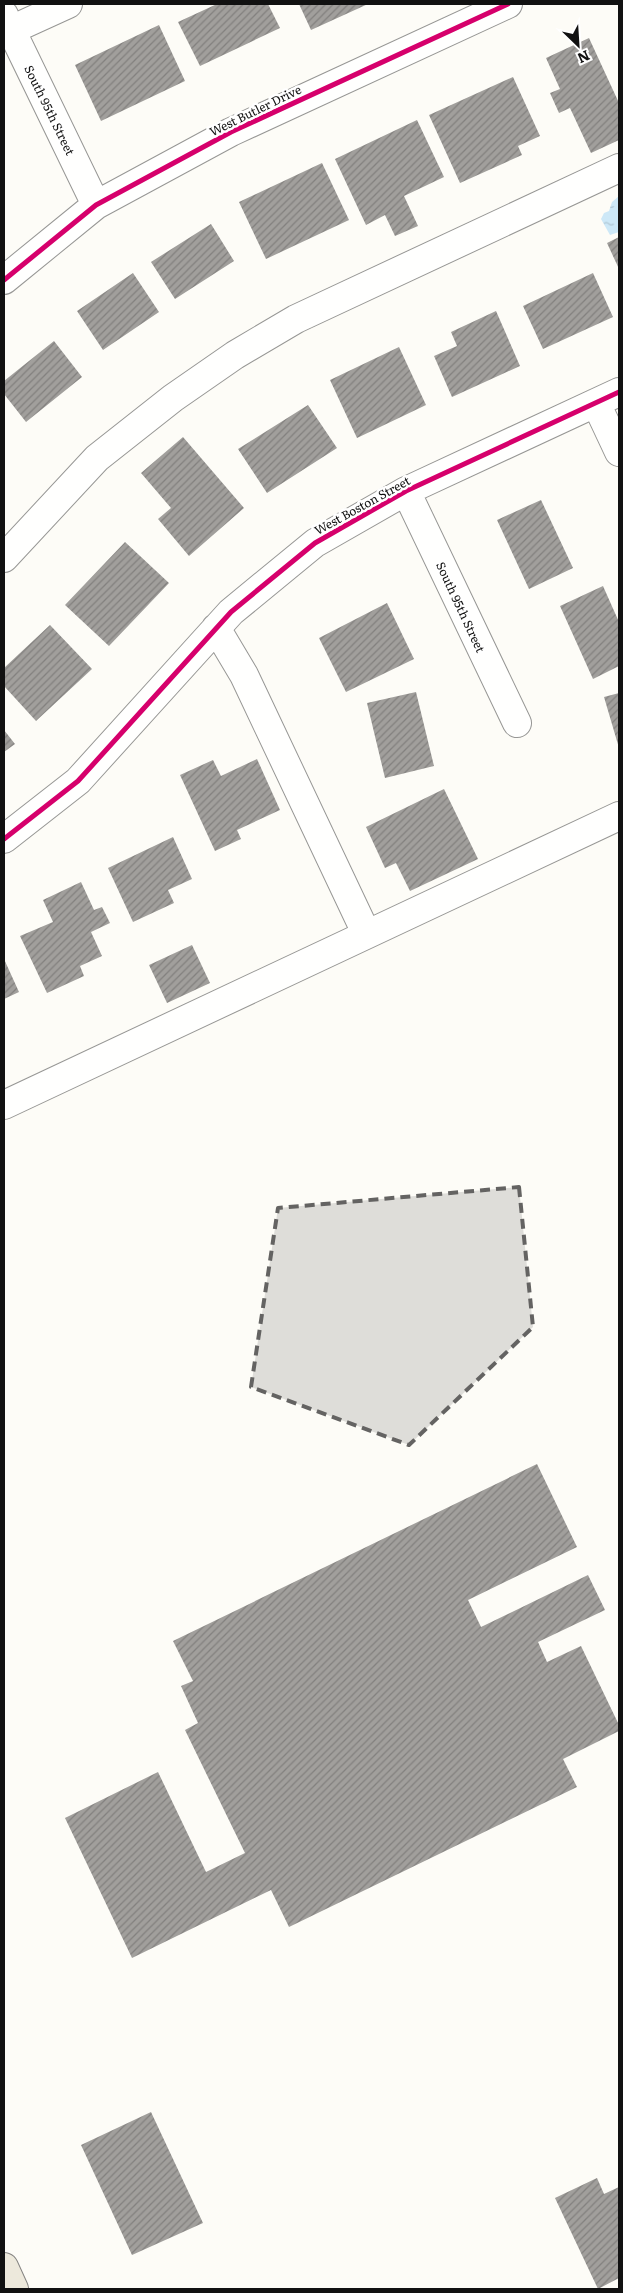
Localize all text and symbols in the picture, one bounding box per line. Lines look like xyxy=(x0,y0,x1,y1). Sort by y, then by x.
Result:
north arrow xyxy=(553,20,603,70)
text: N xyxy=(574,46,593,69)
street label: South 95th Street xyxy=(20,62,80,158)
street label: West Butler Drive xyxy=(206,80,304,140)
street label: West Boston Street xyxy=(311,471,413,539)
street label: South 95th Street xyxy=(432,559,490,656)

